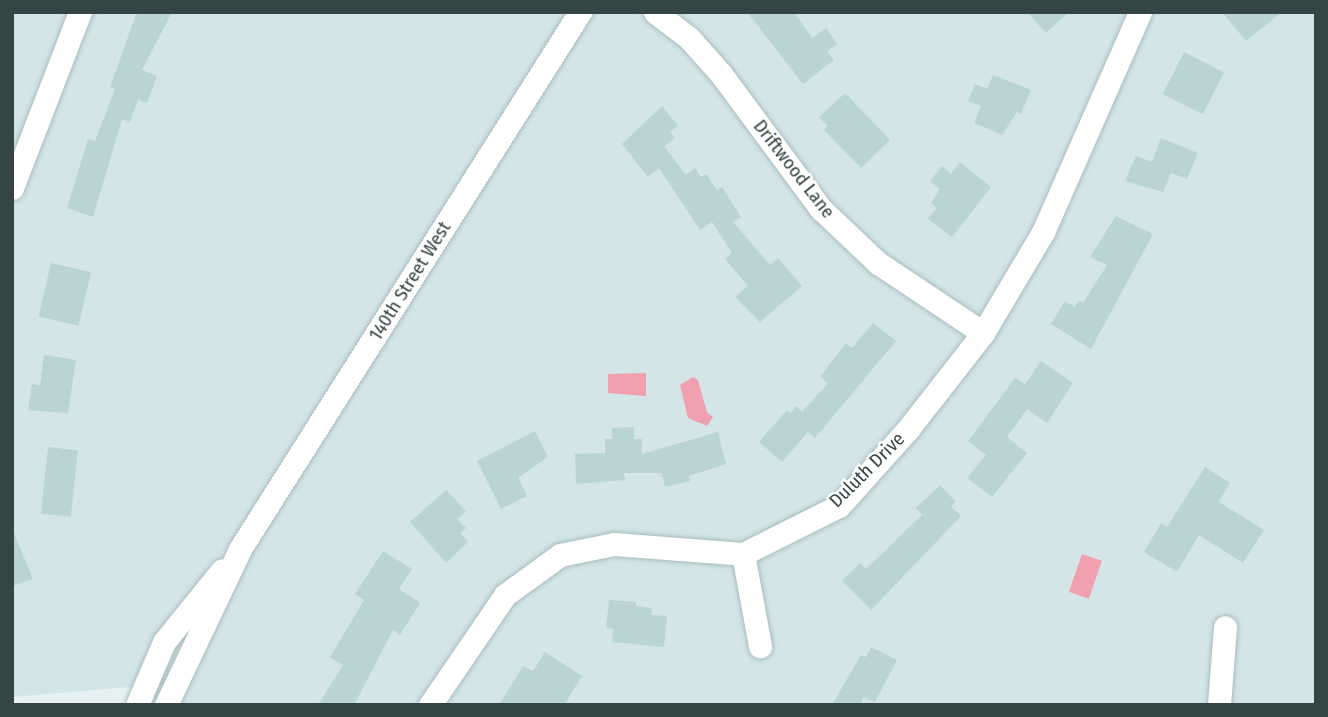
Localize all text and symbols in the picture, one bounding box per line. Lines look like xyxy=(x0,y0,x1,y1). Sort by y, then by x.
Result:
street label: Driftwood Lane xyxy=(749,115,839,223)
street label: 140th Street West xyxy=(364,217,456,345)
street label: Duluth Drive xyxy=(825,428,909,512)

